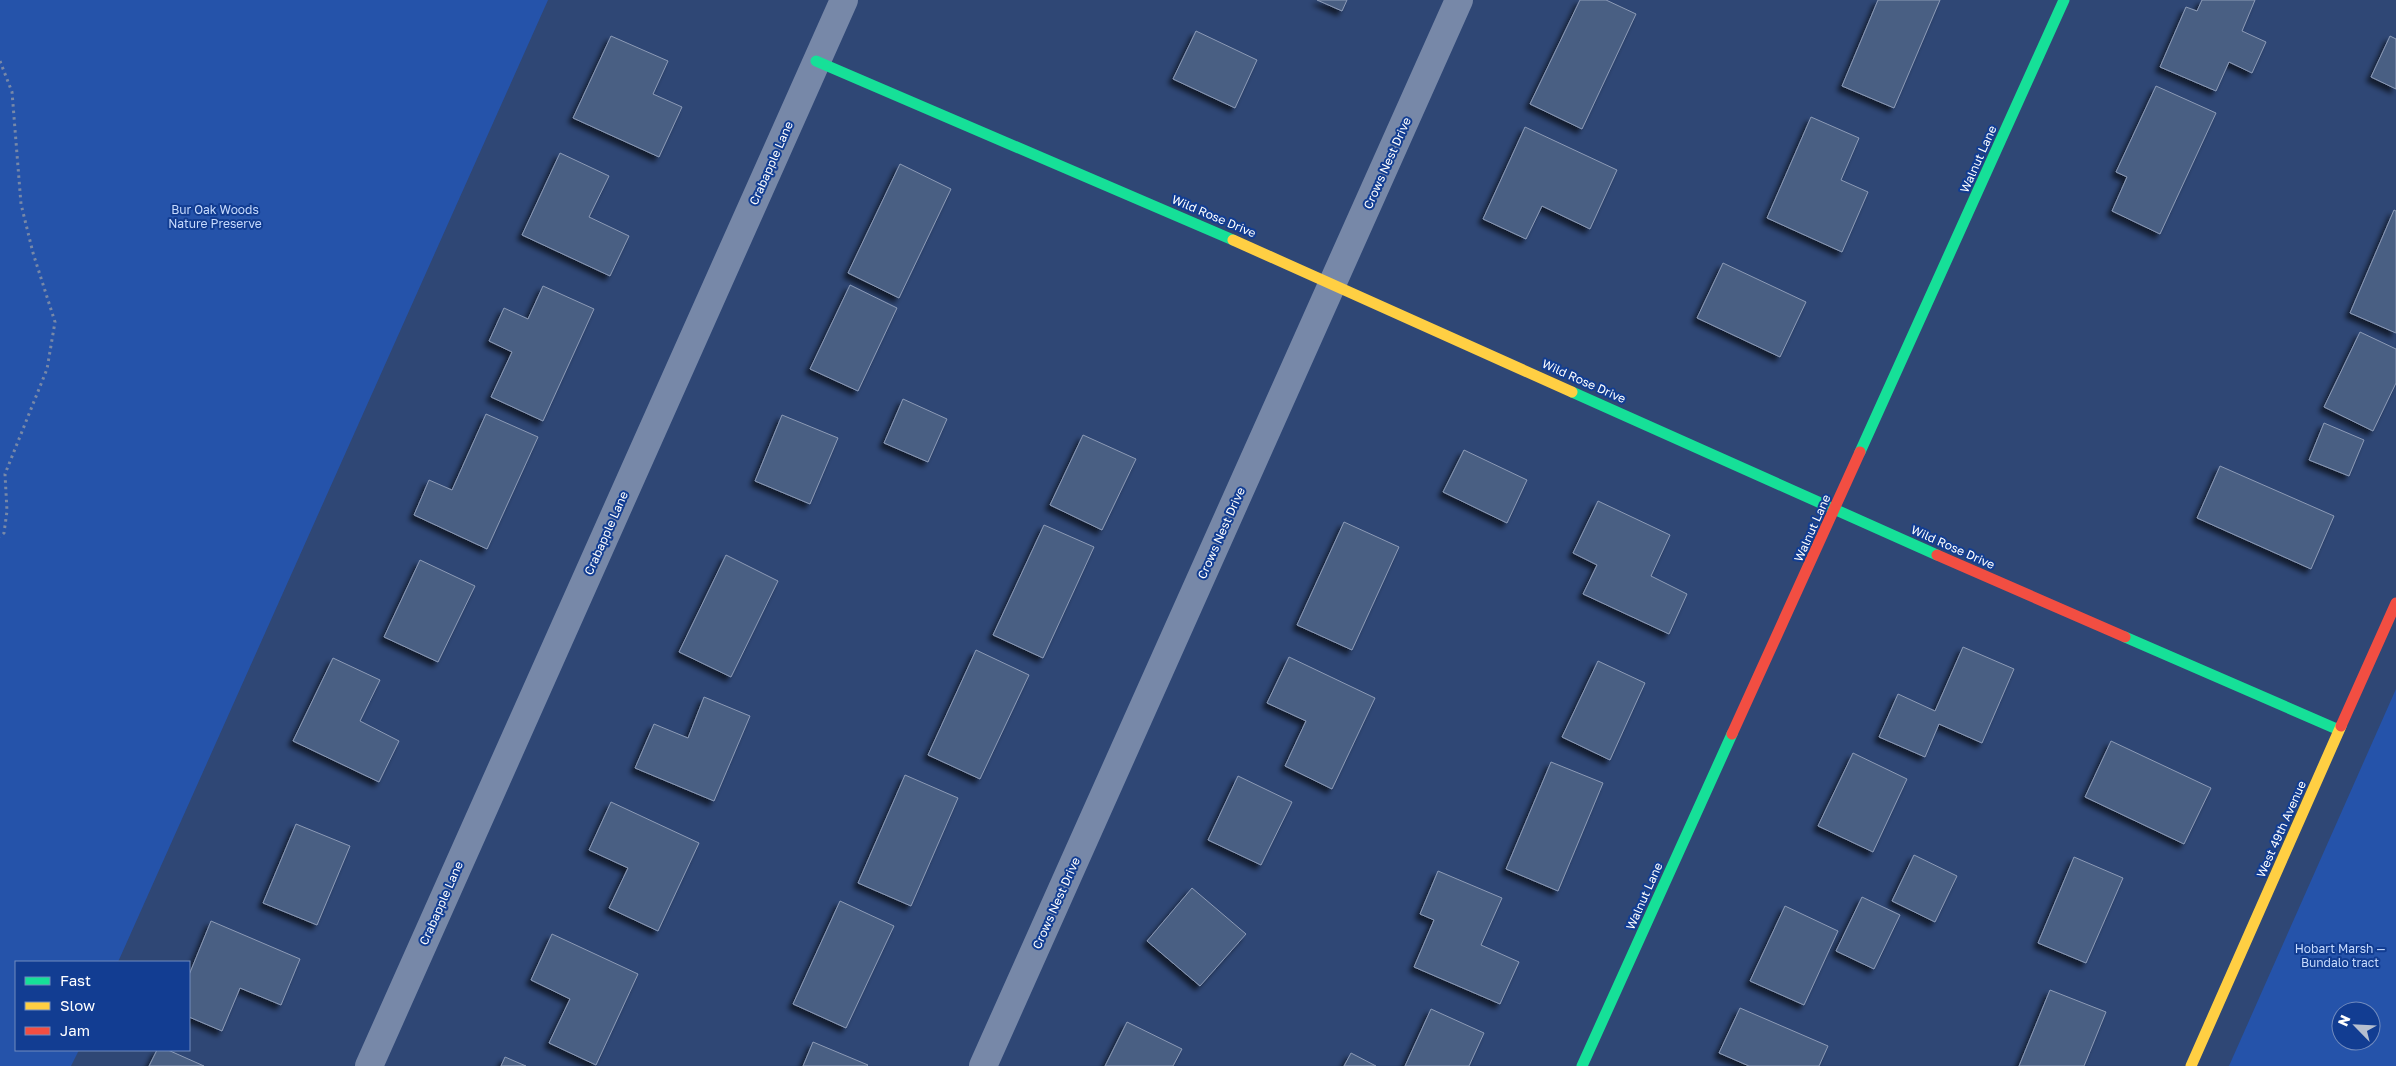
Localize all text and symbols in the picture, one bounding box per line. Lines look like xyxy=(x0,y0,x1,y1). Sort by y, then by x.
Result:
street label: Crows Nest Drive xyxy=(1360,115,1414,211)
street label: Crabapple Lane xyxy=(746,119,796,207)
street label: Walnut Lane xyxy=(1956,123,2000,195)
street label: Wild Rose Drive xyxy=(1170,191,1258,241)
park label: Bur Oak Woods Nature Preserve xyxy=(168,202,262,231)
street label: Wild Rose Drive xyxy=(1540,356,1628,406)
street label: Crows Nest Drive xyxy=(1194,485,1248,581)
street label: Crabapple Lane xyxy=(581,489,631,577)
street label: Walnut Lane xyxy=(1790,492,1834,564)
street label: Wild Rose Drive xyxy=(1909,522,1997,572)
street label: West 49th Avenue xyxy=(2253,778,2309,880)
street label: Crows Nest Drive xyxy=(1029,855,1083,951)
street label: Crabapple Lane xyxy=(416,859,466,947)
street label: Walnut Lane xyxy=(1622,860,1666,932)
park label: Hobart Marsh — Bundalo tract xyxy=(2295,941,2385,970)
legend xyxy=(15,961,190,1051)
text: Fast xyxy=(60,971,91,989)
text: Slow xyxy=(60,996,95,1014)
north arrow xyxy=(2331,1001,2381,1051)
text: N xyxy=(2334,1012,2354,1029)
text: Jam xyxy=(60,1021,90,1039)

